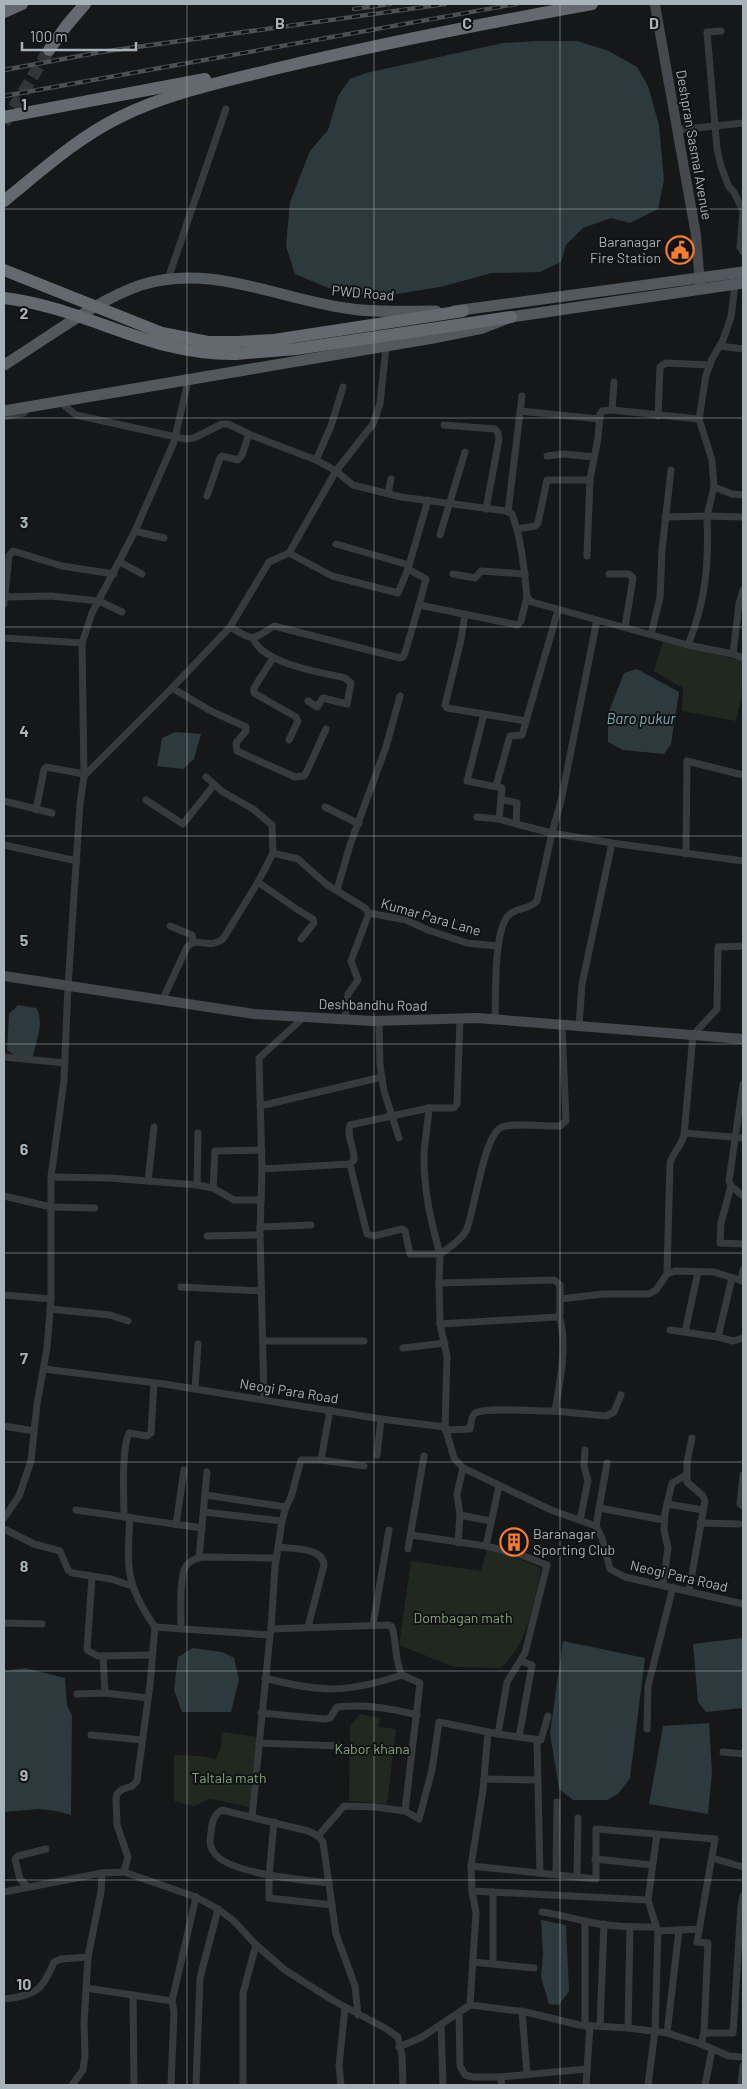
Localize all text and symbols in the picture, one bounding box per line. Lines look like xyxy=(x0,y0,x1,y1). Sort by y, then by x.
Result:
text: B xyxy=(275,13,285,32)
text: C xyxy=(462,13,472,32)
text: D xyxy=(649,13,659,32)
scale bar xyxy=(22,20,136,52)
text: 100 m xyxy=(30,27,68,45)
street label: Deshpran Sasmal Avenue xyxy=(673,69,716,221)
text: 1 xyxy=(21,94,27,113)
place label: Baranagar Fire Station xyxy=(590,233,661,266)
public building icon: Baranagar Fire Station xyxy=(665,235,695,265)
street label: PWD Road xyxy=(331,281,395,304)
text: 2 xyxy=(20,303,29,322)
text: 3 xyxy=(20,512,28,531)
water label: Baro pukur xyxy=(606,709,676,727)
text: 4 xyxy=(19,721,29,740)
street label: Kumar Para Lane xyxy=(379,894,483,939)
text: 5 xyxy=(20,930,29,949)
street label: Deshbandhu Road xyxy=(318,995,428,1014)
text: 6 xyxy=(20,1139,29,1158)
text: 7 xyxy=(20,1348,28,1367)
street label: Neogi Para Road xyxy=(238,1374,340,1407)
place label: Baranagar Sporting Club xyxy=(533,1525,615,1558)
building icon: Baranagar Sporting Club xyxy=(499,1527,529,1557)
text: 8 xyxy=(20,1556,29,1575)
street label: Neogi Para Road xyxy=(629,1556,730,1595)
park label: Dombagan math xyxy=(414,1609,512,1626)
park label: Kabor khana xyxy=(334,1740,410,1757)
text: 9 xyxy=(20,1765,28,1784)
park label: Taltala math xyxy=(192,1769,266,1786)
text: 10 xyxy=(17,1974,31,1993)

